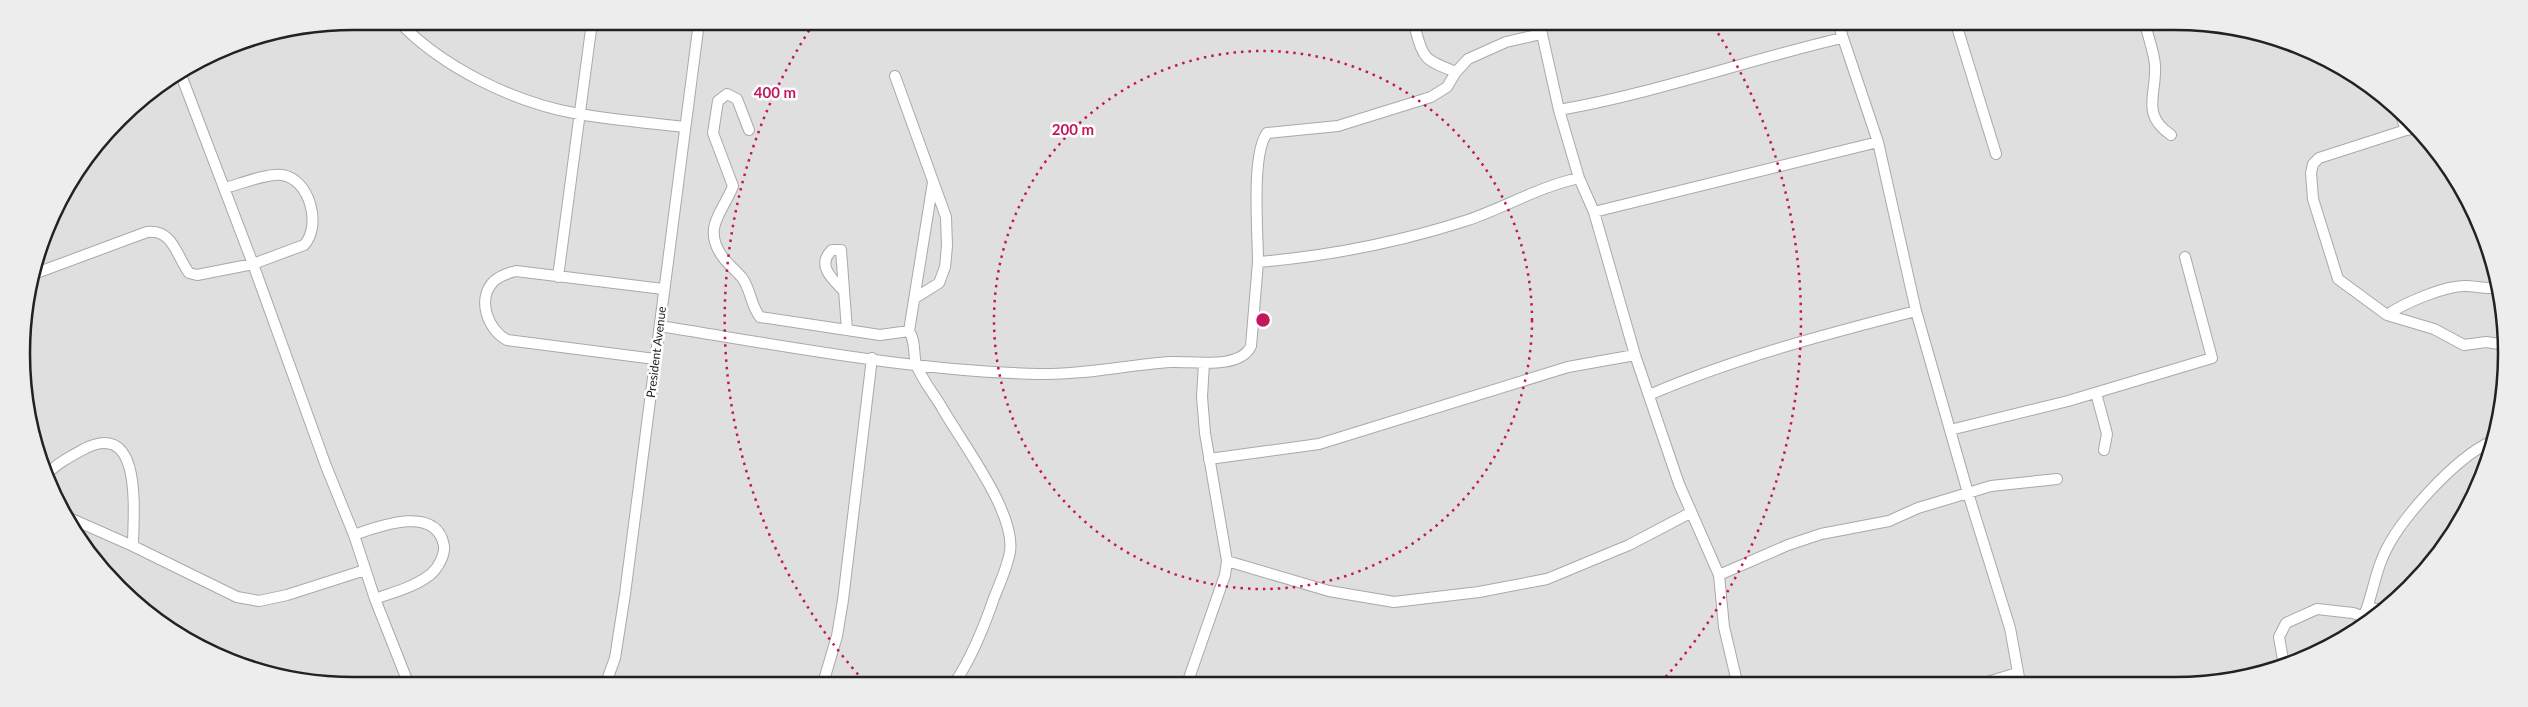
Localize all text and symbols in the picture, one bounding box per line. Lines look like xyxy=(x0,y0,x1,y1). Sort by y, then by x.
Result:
text: 400 m xyxy=(754,83,796,101)
text: 200 m xyxy=(1052,120,1094,138)
street label: President Avenue xyxy=(643,305,669,399)
centre of rings xyxy=(1254,311,1272,329)

